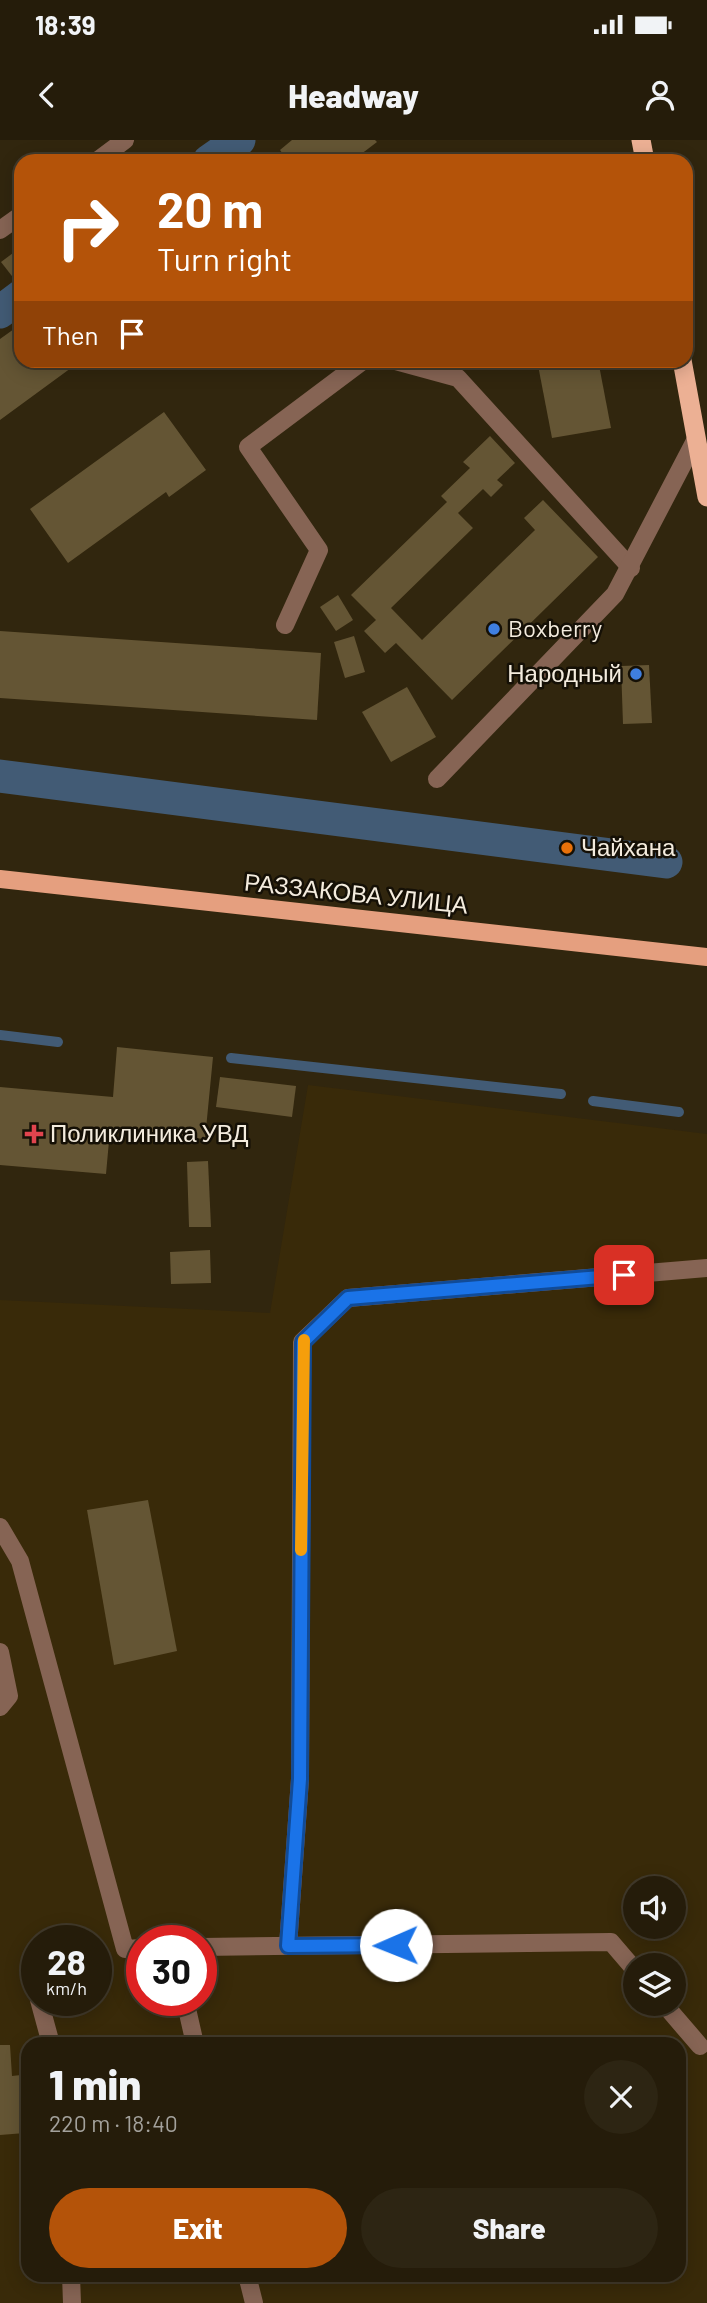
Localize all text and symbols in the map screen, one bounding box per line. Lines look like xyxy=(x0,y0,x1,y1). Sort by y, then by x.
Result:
text: 18:39 xyxy=(35,9,96,40)
icon: back xyxy=(28,76,66,114)
text: Headway xyxy=(288,76,419,114)
icon: person xyxy=(641,76,679,114)
text: 20 m xyxy=(157,179,263,238)
icon: right xyxy=(42,182,133,273)
text: Turn right xyxy=(157,239,292,277)
icon: arrive xyxy=(113,315,151,353)
text: Then xyxy=(42,319,99,350)
place label: Boxberry xyxy=(508,613,602,642)
marker: Boxberry xyxy=(486,621,502,637)
place label: Народный xyxy=(507,658,622,687)
marker: Народный xyxy=(628,666,644,682)
place label: Чайхана xyxy=(581,832,676,861)
marker: Чайхана xyxy=(559,840,575,856)
street label: РАЗЗАКОВА УЛИЦА xyxy=(243,866,469,919)
place label: Поликлиника УВД xyxy=(50,1118,248,1147)
marker: Поликлиника УВД xyxy=(24,1124,44,1144)
pin xyxy=(594,1245,654,1305)
icon: arrive xyxy=(605,1256,643,1294)
map controls xyxy=(623,1876,686,2016)
button: sound xyxy=(623,1876,686,1939)
position arrow xyxy=(359,1908,433,1982)
speed limit sign: 30 xyxy=(126,1925,217,2016)
text: 28 xyxy=(47,1940,86,1982)
button: layers xyxy=(623,1953,686,2016)
text: km/h xyxy=(46,1977,87,1999)
text: 1 min xyxy=(49,2058,141,2108)
button: close xyxy=(584,2060,658,2134)
text: 220 m · 18:40 xyxy=(49,2109,178,2137)
button: Exit xyxy=(49,2188,347,2268)
button: Share xyxy=(361,2188,658,2268)

